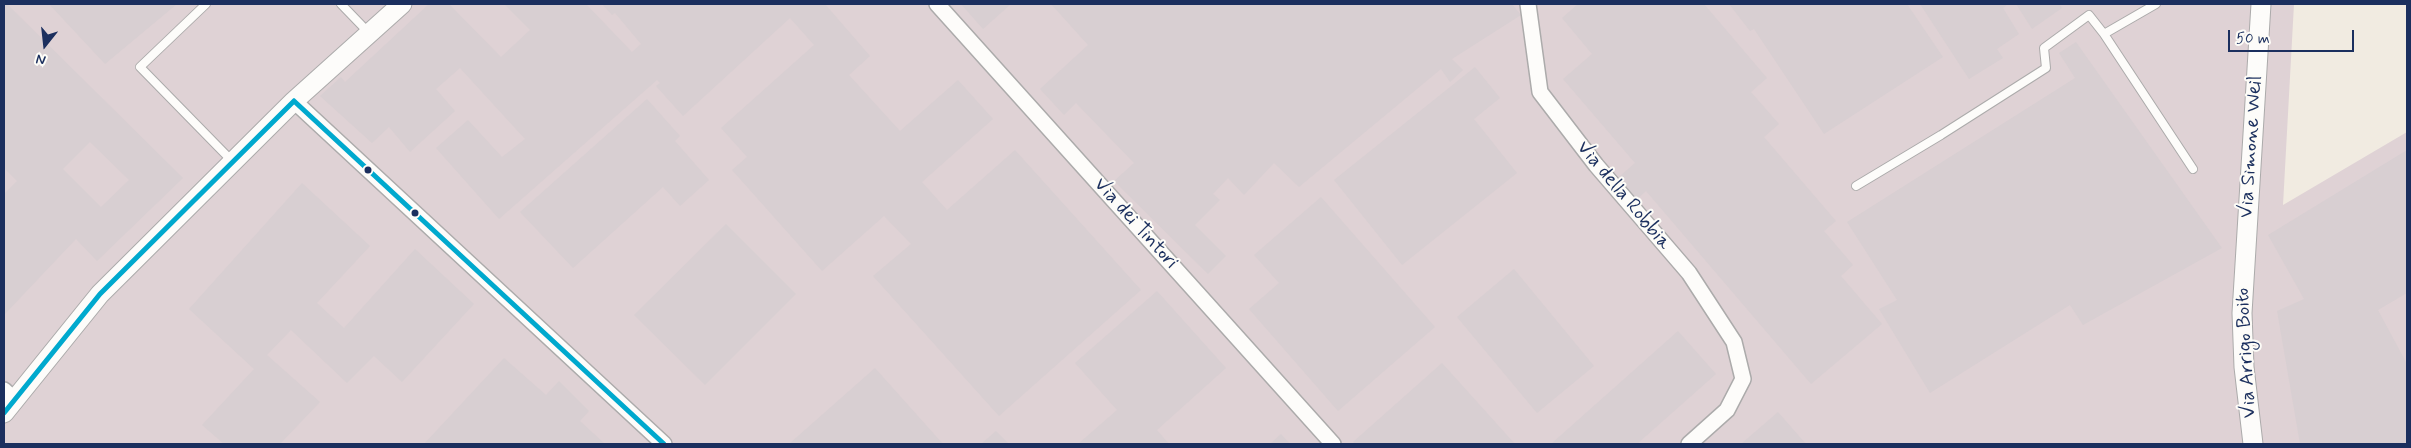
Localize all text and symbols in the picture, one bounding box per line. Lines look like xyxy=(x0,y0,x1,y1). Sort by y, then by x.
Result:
north arrow xyxy=(20,20,70,70)
scale bar xyxy=(2231,20,2357,52)
text: 50 m xyxy=(2236,29,2270,49)
text: N xyxy=(34,49,48,69)
street label: Via Simone Weil xyxy=(2235,75,2269,219)
street label: Via della Robbia xyxy=(1571,137,1675,255)
unlabelled marker xyxy=(363,165,373,175)
street label: Via dei Tintori xyxy=(1088,173,1182,275)
unlabelled marker xyxy=(410,208,420,218)
street label: Via Arrigo Boito xyxy=(2232,287,2262,419)

